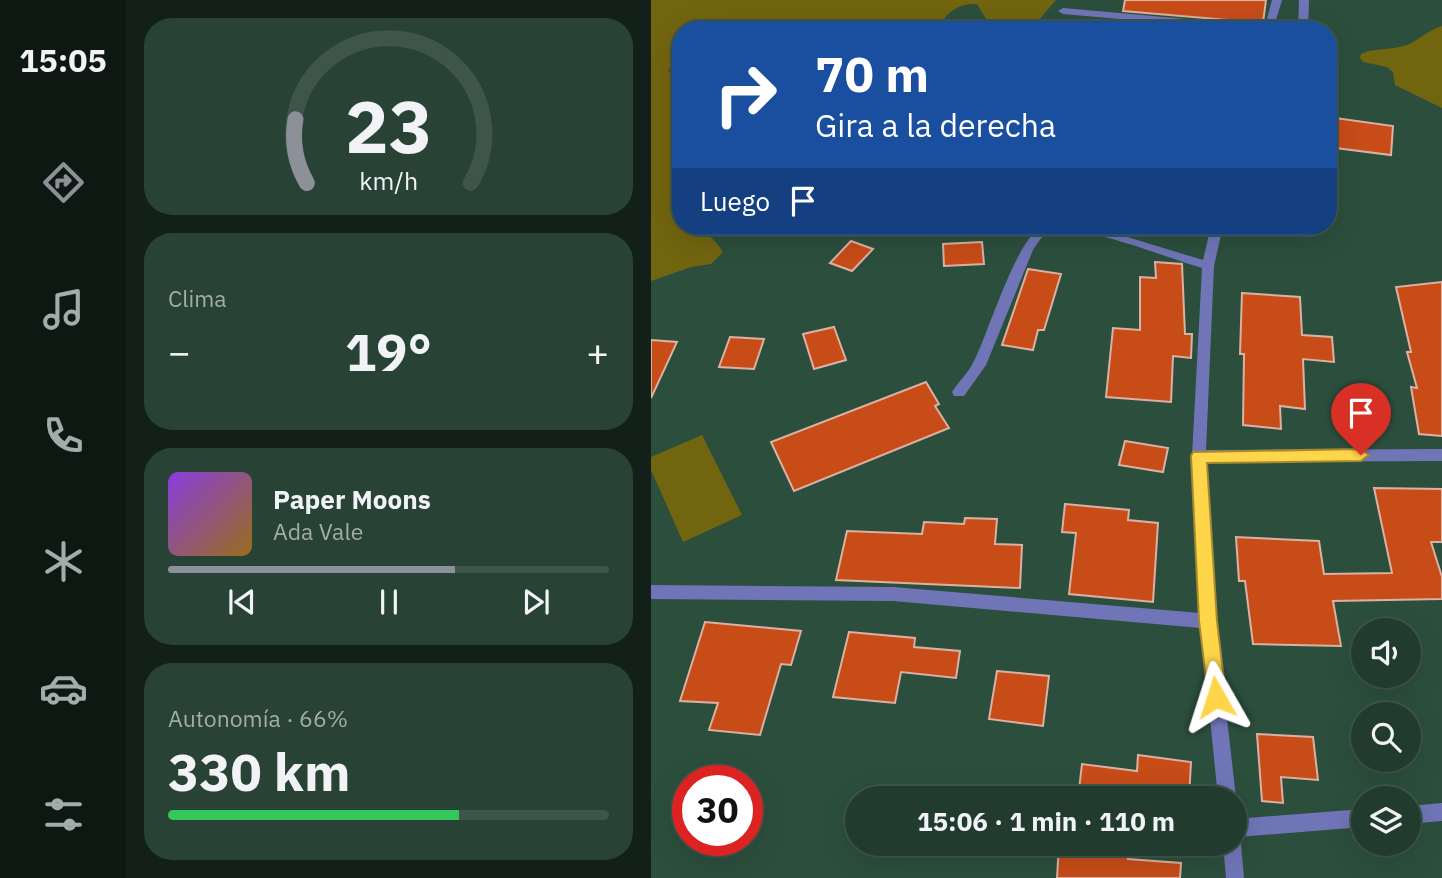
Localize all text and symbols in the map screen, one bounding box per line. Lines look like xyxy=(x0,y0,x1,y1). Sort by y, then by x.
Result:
text: 15:05 xyxy=(19,39,107,81)
text: 70 m xyxy=(815,42,929,105)
icon: right xyxy=(700,49,791,140)
text: 23 xyxy=(345,78,432,173)
text: Gira a la derecha xyxy=(815,104,1056,146)
icon: directions xyxy=(39,158,88,207)
text: km/h xyxy=(359,163,418,196)
icon: arrive xyxy=(784,182,822,220)
text: Luego xyxy=(700,184,770,218)
text: Clima xyxy=(168,283,227,313)
icon: music xyxy=(39,285,88,334)
text: 19° xyxy=(345,318,432,385)
text: − xyxy=(168,327,191,376)
text: + xyxy=(586,327,609,376)
pin xyxy=(1331,383,1391,455)
icon: arrive xyxy=(1342,394,1380,432)
icon: phone xyxy=(39,411,88,460)
text: Paper Moons xyxy=(273,482,431,516)
text: Ada Vale xyxy=(273,516,363,546)
icon: climate xyxy=(39,537,88,586)
icon: previous xyxy=(223,583,261,621)
icon: pause xyxy=(370,583,408,621)
icon: next xyxy=(517,583,555,621)
map controls xyxy=(1351,618,1421,856)
button: sound xyxy=(1351,618,1421,688)
position arrow xyxy=(1179,660,1253,734)
icon: car xyxy=(39,664,88,713)
button: search xyxy=(1351,702,1421,772)
text: Autonomía · 66% xyxy=(168,703,348,733)
text: 330 km xyxy=(168,738,350,805)
speed limit sign: 30 xyxy=(672,765,763,856)
button: layers xyxy=(1351,786,1421,856)
icon: filters xyxy=(39,790,88,839)
text: 15:06 · 1 min · 110 m xyxy=(917,804,1175,838)

